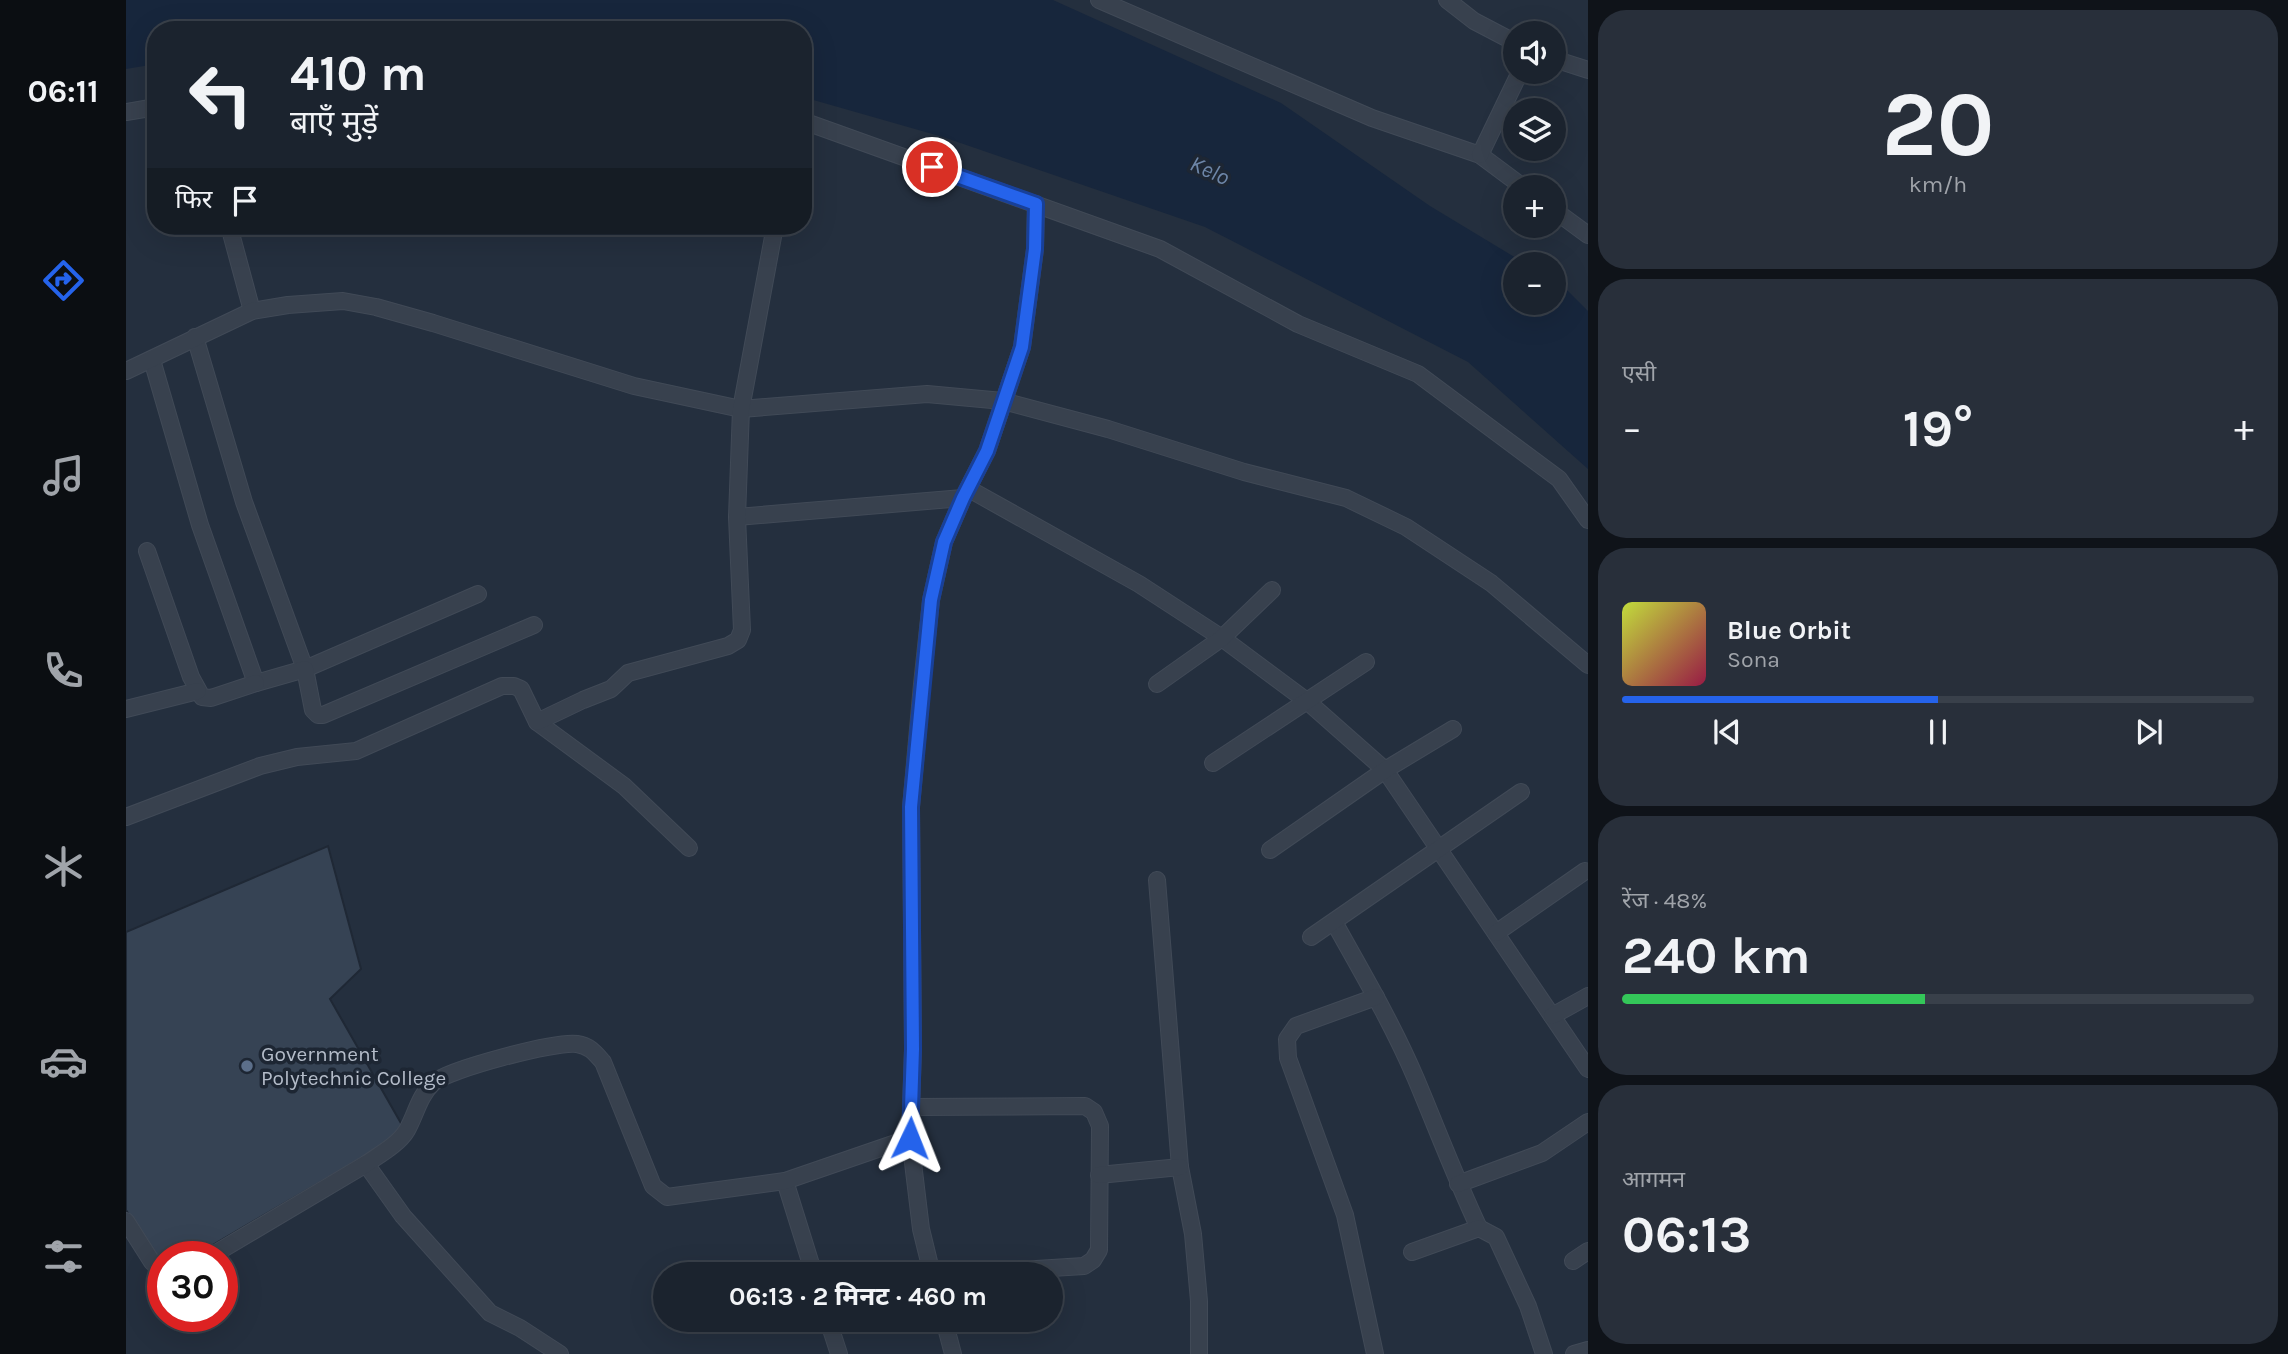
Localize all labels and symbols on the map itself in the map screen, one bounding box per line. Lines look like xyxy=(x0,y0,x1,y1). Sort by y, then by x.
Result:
pin xyxy=(902,137,962,197)
water label: Kelo xyxy=(1186,150,1234,191)
place label: Government Polytechnic College xyxy=(261,1042,446,1090)
marker: Government Polytechnic College xyxy=(239,1058,255,1074)
position arrow xyxy=(873,1101,947,1175)
speed limit sign: 30 xyxy=(147,1241,238,1332)

